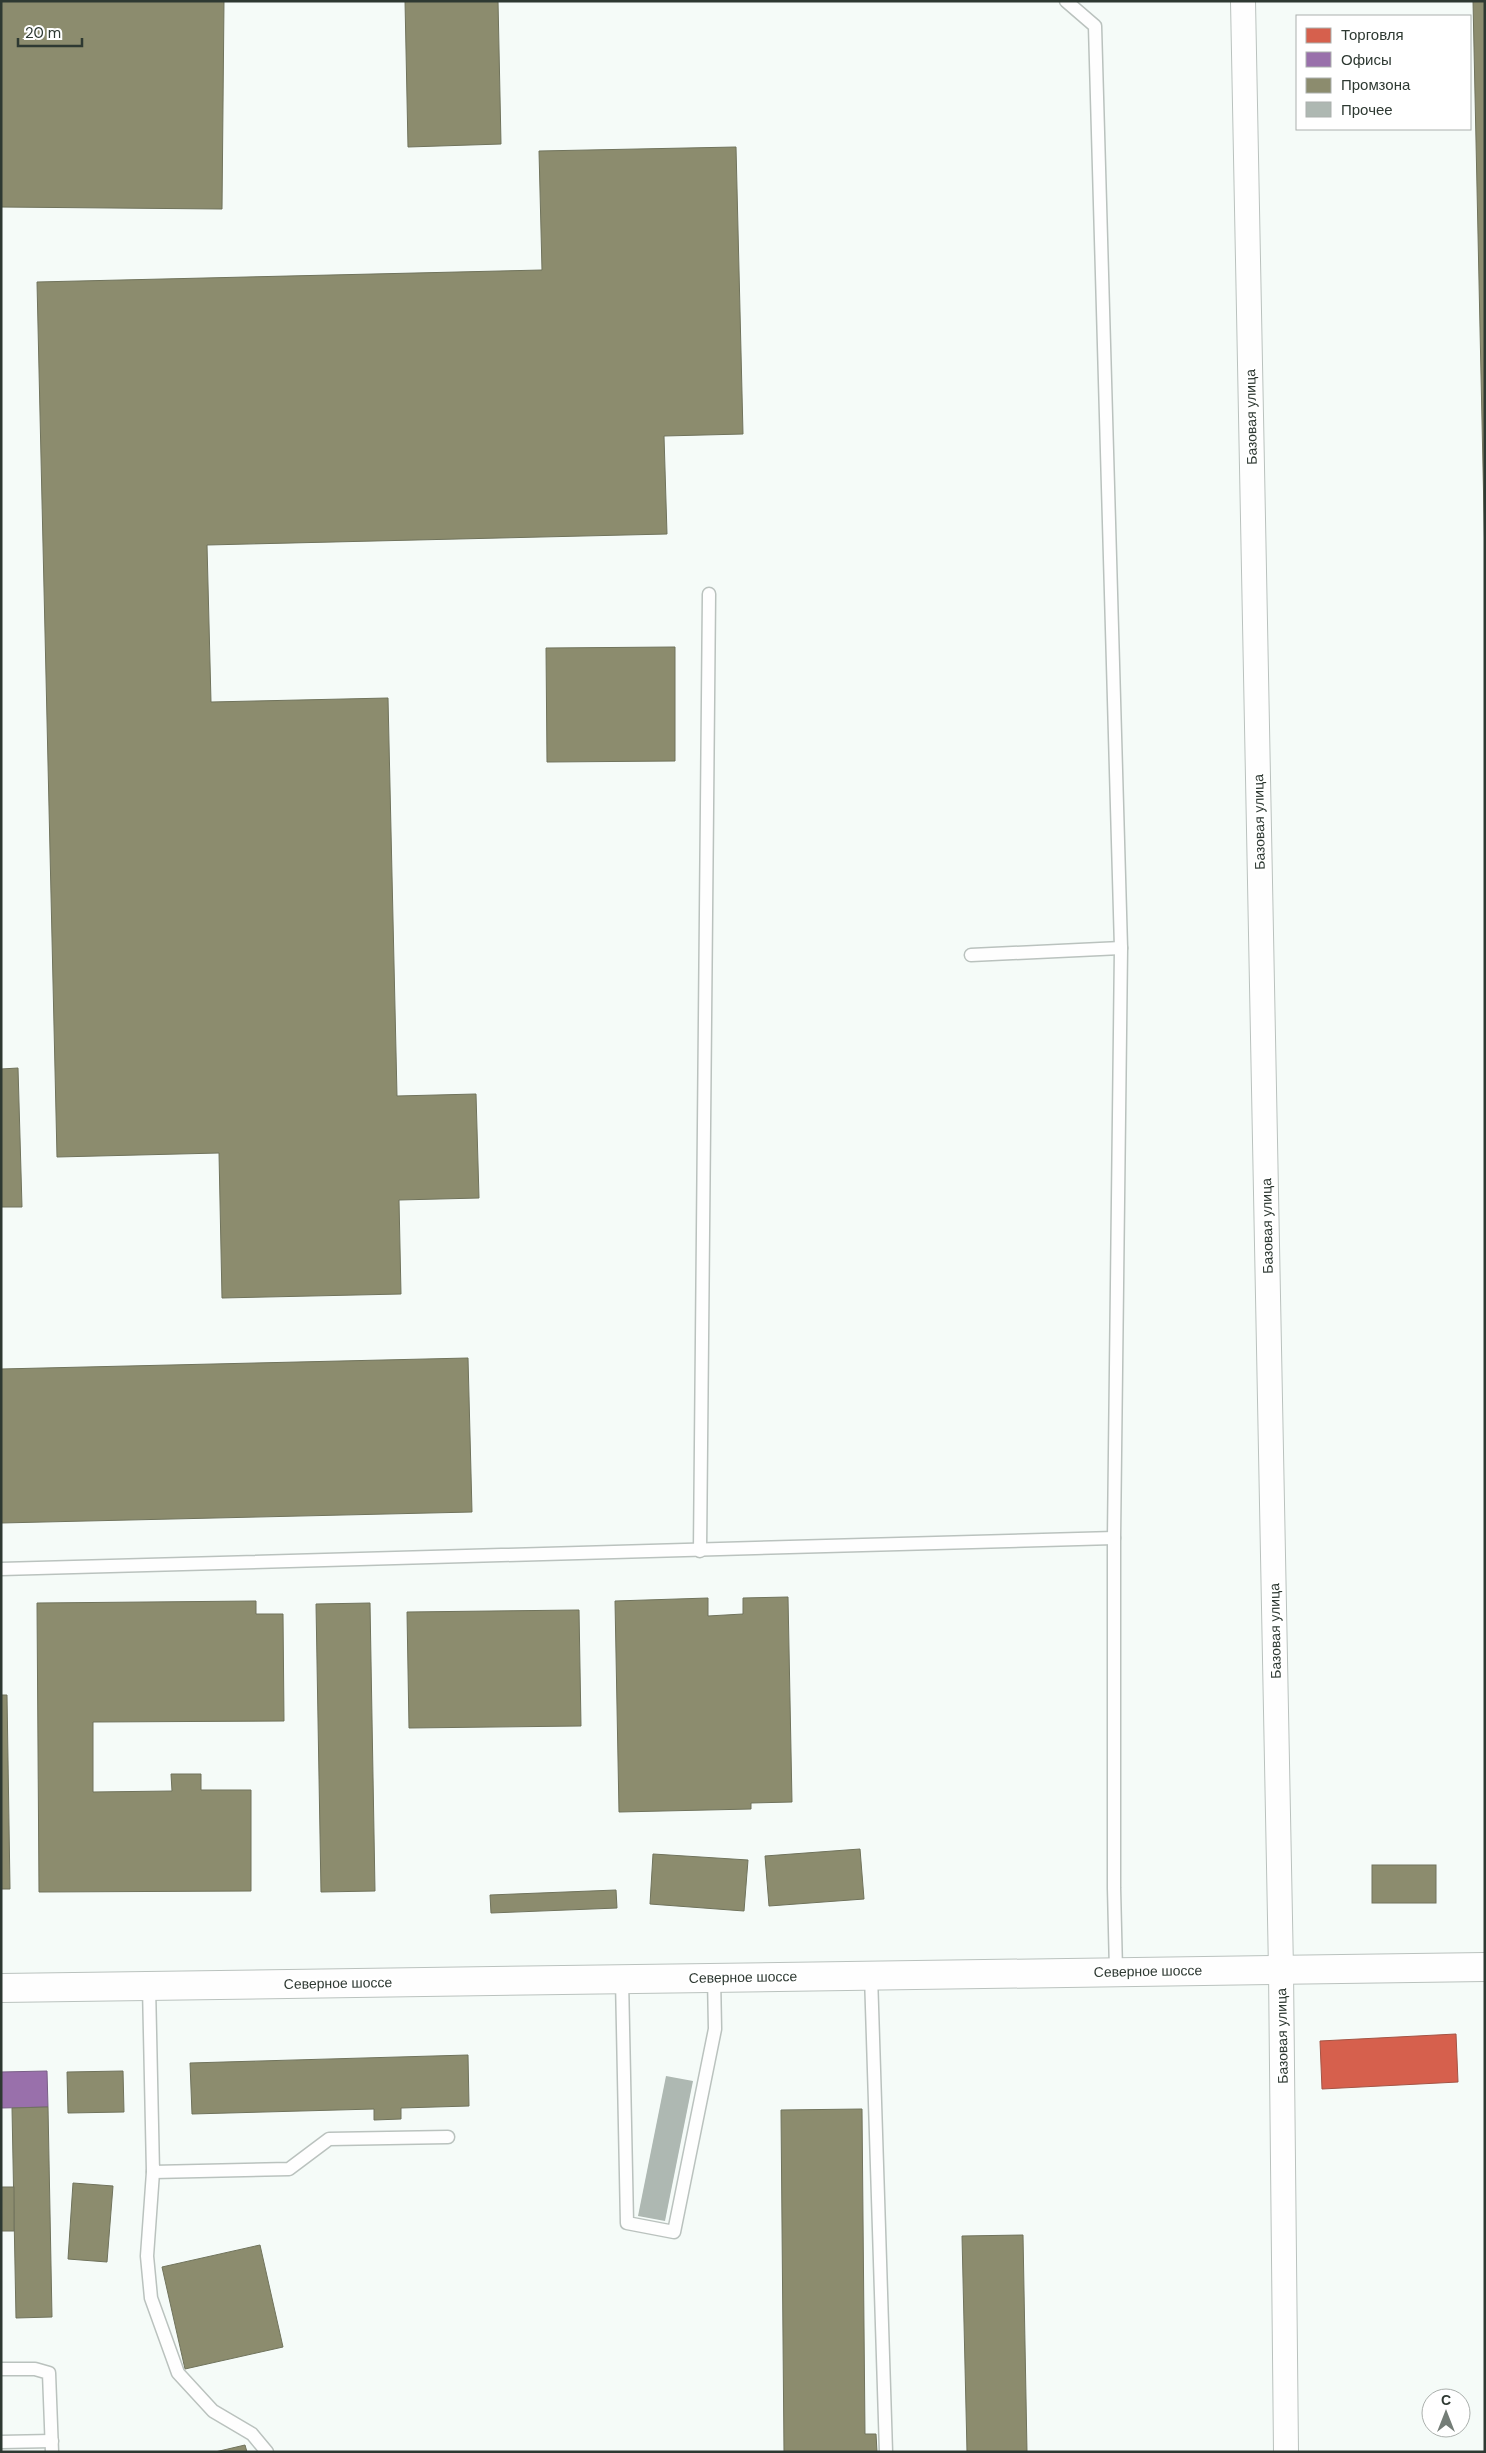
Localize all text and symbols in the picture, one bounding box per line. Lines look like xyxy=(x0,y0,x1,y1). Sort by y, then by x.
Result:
scale bar xyxy=(18,15,81,47)
legend xyxy=(1296,15,1471,130)
text: 20 m xyxy=(25,23,61,43)
text: Торговля xyxy=(1341,25,1404,45)
text: Офисы xyxy=(1341,50,1392,70)
text: Промзона xyxy=(1341,75,1411,95)
text: Прочее xyxy=(1341,100,1393,120)
street label: Базовая улица xyxy=(1241,369,1261,465)
street label: Базовая улица xyxy=(1249,774,1269,870)
street label: Базовая улица xyxy=(1257,1178,1277,1274)
street label: Базовая улица xyxy=(1265,1583,1285,1679)
street label: Северное шоссе xyxy=(1094,1961,1203,1981)
street label: Северное шоссе xyxy=(689,1967,798,1987)
street label: Северное шоссе xyxy=(284,1973,393,1993)
street label: Базовая улица xyxy=(1272,1988,1292,2084)
north arrow xyxy=(1421,2388,1471,2438)
text: С xyxy=(1441,2391,1451,2409)

